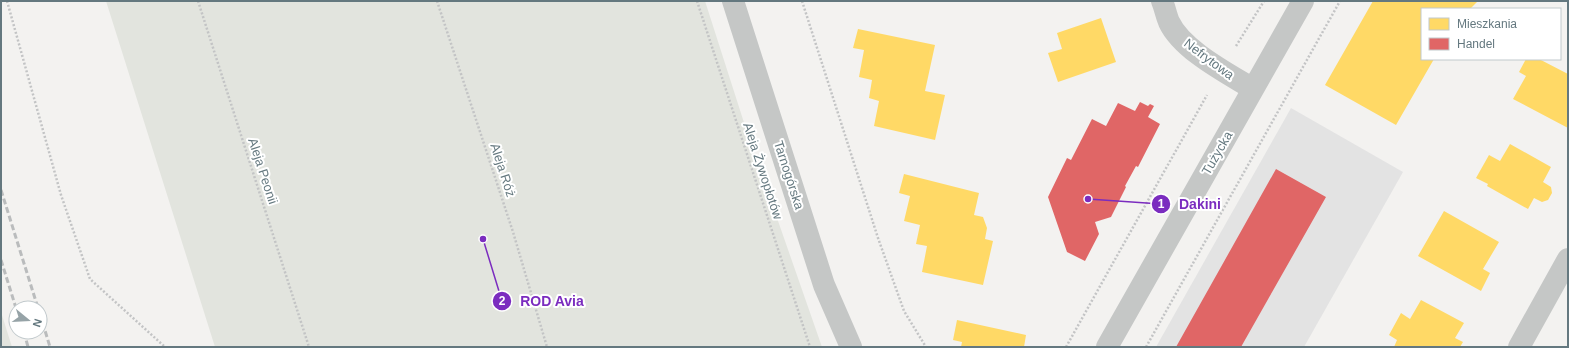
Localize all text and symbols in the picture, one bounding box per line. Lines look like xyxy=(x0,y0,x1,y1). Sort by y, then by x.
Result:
legend xyxy=(1421,8,1561,60)
text: Mieszkania xyxy=(1457,17,1517,31)
street label: Nefrytowa xyxy=(1181,35,1237,83)
text: Handel xyxy=(1457,37,1495,51)
street label: Aleja Żywopłotów xyxy=(740,121,786,222)
street label: Tużycka xyxy=(1199,128,1236,178)
street label: Aleja Peonii xyxy=(245,136,281,206)
street label: Tarnogórska xyxy=(771,139,807,212)
street label: Aleja Róż xyxy=(487,141,519,199)
callout: Dakini xyxy=(1151,191,1229,217)
text: Dakini xyxy=(1179,196,1221,212)
text: 1 xyxy=(1158,197,1165,211)
callout: ROD Avia xyxy=(492,288,592,314)
text: ROD Avia xyxy=(520,293,584,309)
text: 2 xyxy=(499,294,506,308)
north arrow xyxy=(8,300,48,340)
text: N xyxy=(31,317,44,329)

